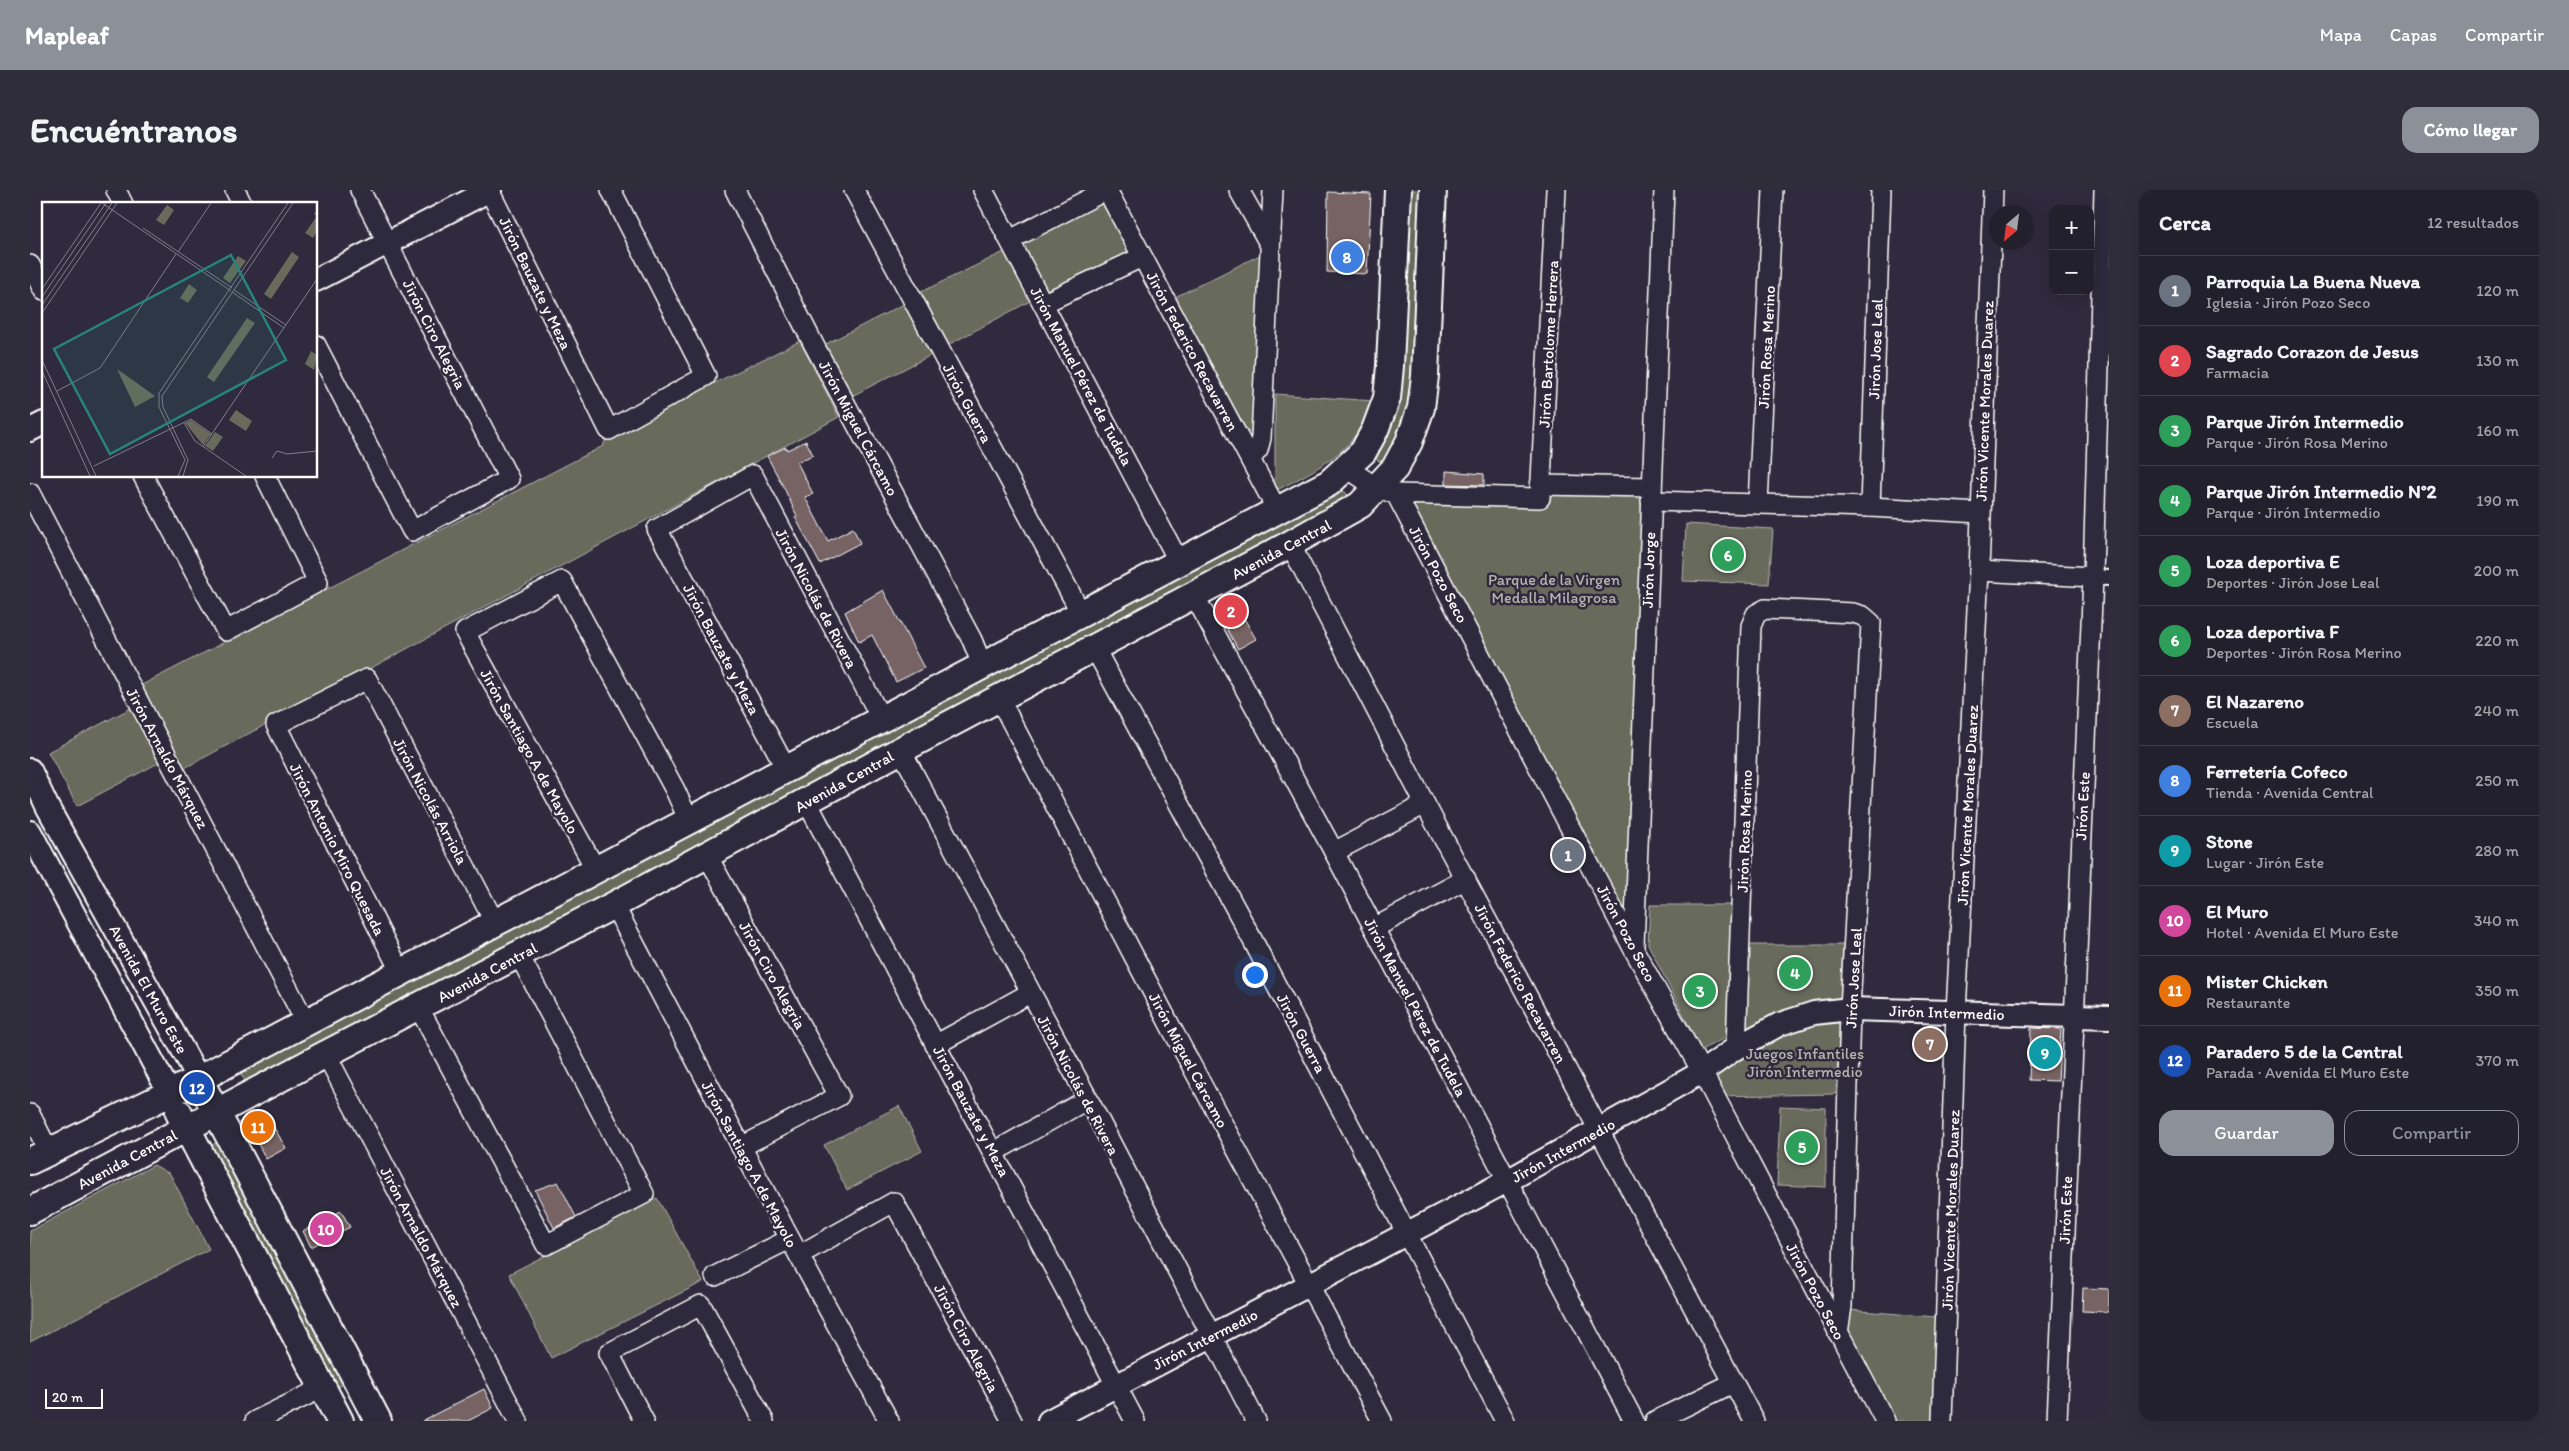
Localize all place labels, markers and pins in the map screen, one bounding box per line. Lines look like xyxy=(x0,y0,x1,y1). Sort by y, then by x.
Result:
pin: 8 xyxy=(1331,238,1363,276)
pin: 6 xyxy=(1712,536,1744,574)
pin: 2 xyxy=(1215,592,1247,630)
pin: 1 xyxy=(1552,836,1584,874)
pin: 4 xyxy=(1779,954,1811,992)
pin: 3 xyxy=(1684,972,1716,1010)
pin: 7 xyxy=(1914,1025,1946,1063)
pin: 9 xyxy=(2029,1034,2061,1072)
pin: 12 xyxy=(181,1069,213,1107)
pin: 11 xyxy=(242,1108,274,1146)
pin: 5 xyxy=(1786,1128,1818,1166)
pin: 10 xyxy=(310,1210,342,1248)

